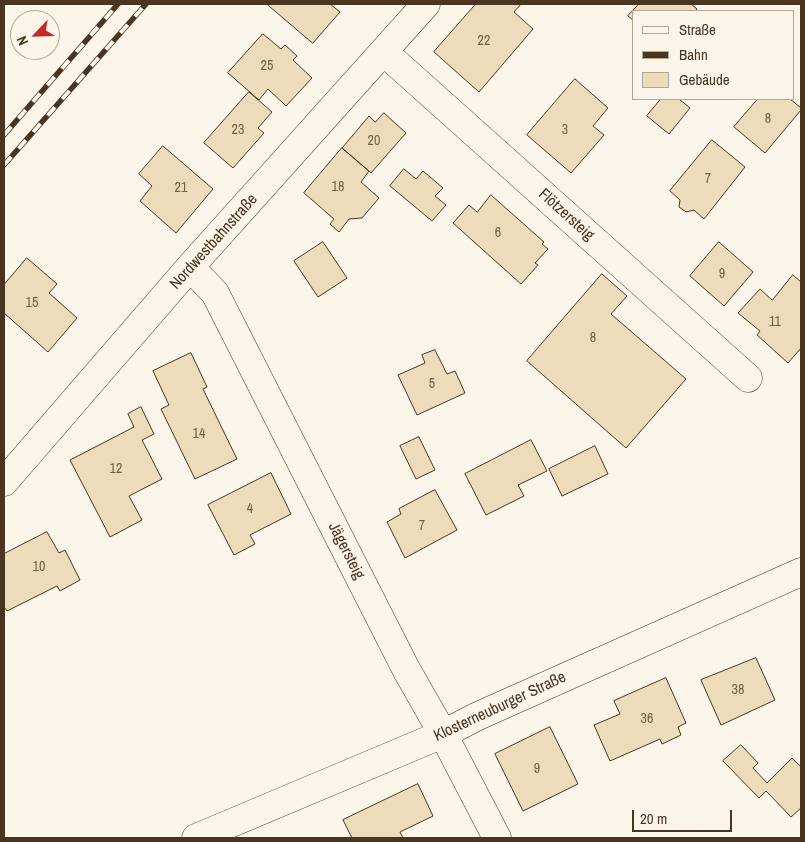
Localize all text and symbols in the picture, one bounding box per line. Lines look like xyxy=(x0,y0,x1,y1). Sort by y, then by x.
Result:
north arrow xyxy=(10,10,60,60)
legend xyxy=(632,10,795,100)
text: Straße xyxy=(679,19,716,40)
text: N xyxy=(12,33,32,48)
house number: 22 xyxy=(478,33,490,49)
text: Bahn xyxy=(679,44,708,65)
house number: 25 xyxy=(261,58,273,74)
text: Gebäude xyxy=(679,69,730,90)
house number: 8 xyxy=(765,111,771,127)
house number: 23 xyxy=(232,122,244,138)
house number: 3 xyxy=(562,122,568,138)
house number: 20 xyxy=(368,133,380,149)
house number: 7 xyxy=(705,171,711,187)
house number: 18 xyxy=(332,179,344,195)
house number: 21 xyxy=(175,180,187,196)
street label: Flötzersteig xyxy=(534,185,598,245)
street label: Nordwestbahnstraße xyxy=(166,190,262,294)
house number: 6 xyxy=(495,225,501,241)
house number: 9 xyxy=(719,266,725,282)
house number: 15 xyxy=(26,295,38,311)
house number: 11 xyxy=(769,314,781,330)
house number: 8 xyxy=(590,330,596,346)
house number: 5 xyxy=(429,376,435,392)
house number: 14 xyxy=(193,426,205,442)
house number: 12 xyxy=(110,461,122,477)
house number: 4 xyxy=(247,501,253,517)
house number: 7 xyxy=(419,518,425,534)
street label: Jägersteig xyxy=(324,519,368,583)
house number: 10 xyxy=(33,559,45,575)
street label: Klosterneuburger Straße xyxy=(431,668,569,746)
house number: 38 xyxy=(732,682,744,698)
house number: 36 xyxy=(641,711,653,727)
house number: 9 xyxy=(534,761,540,777)
scale bar xyxy=(635,800,735,832)
text: 20 m xyxy=(640,808,667,829)

